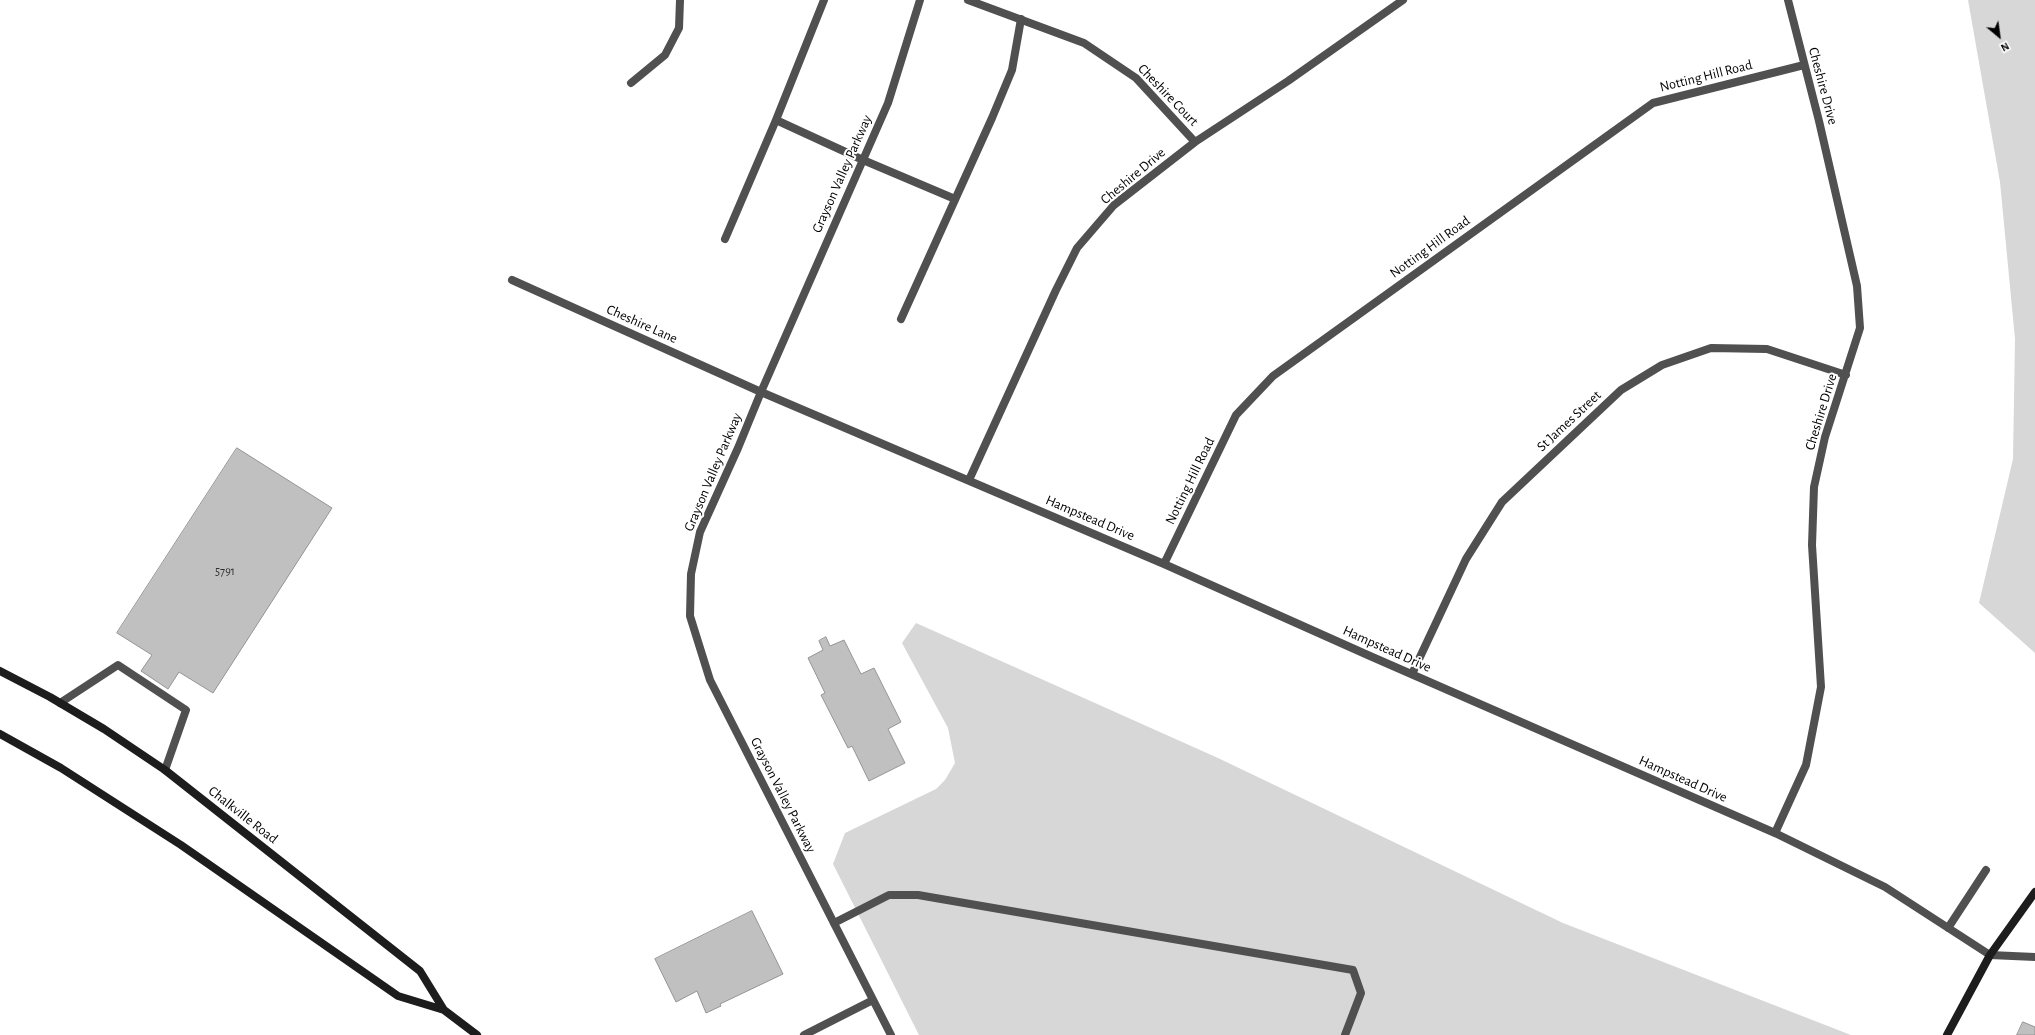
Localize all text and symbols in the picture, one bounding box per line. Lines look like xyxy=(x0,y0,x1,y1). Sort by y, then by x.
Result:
north arrow xyxy=(1979,16,2019,56)
text: N xyxy=(1999,40,2011,54)
street label: Cheshire Drive xyxy=(1805,46,1841,126)
street label: Notting Hill Road xyxy=(1658,56,1754,96)
street label: Cheshire Court xyxy=(1134,60,1202,130)
street label: Grayson Valley Parkway xyxy=(808,113,876,235)
street label: Cheshire Drive xyxy=(1097,144,1169,208)
street label: Notting Hill Road xyxy=(1387,212,1473,282)
street label: Cheshire Lane xyxy=(604,301,680,347)
street label: Cheshire Drive xyxy=(1801,372,1841,452)
street label: St James Street xyxy=(1533,387,1605,455)
street label: Grayson Valley Parkway xyxy=(680,410,746,534)
street label: Notting Hill Road xyxy=(1162,435,1218,527)
street label: Hampstead Drive xyxy=(1043,492,1137,544)
house number: 5791 xyxy=(215,564,235,578)
street label: Hampstead Drive xyxy=(1340,622,1434,676)
street label: Grayson Valley Parkway xyxy=(747,735,819,855)
street label: Hampstead Drive xyxy=(1636,752,1730,806)
street label: Chalkville Road xyxy=(205,783,281,847)

